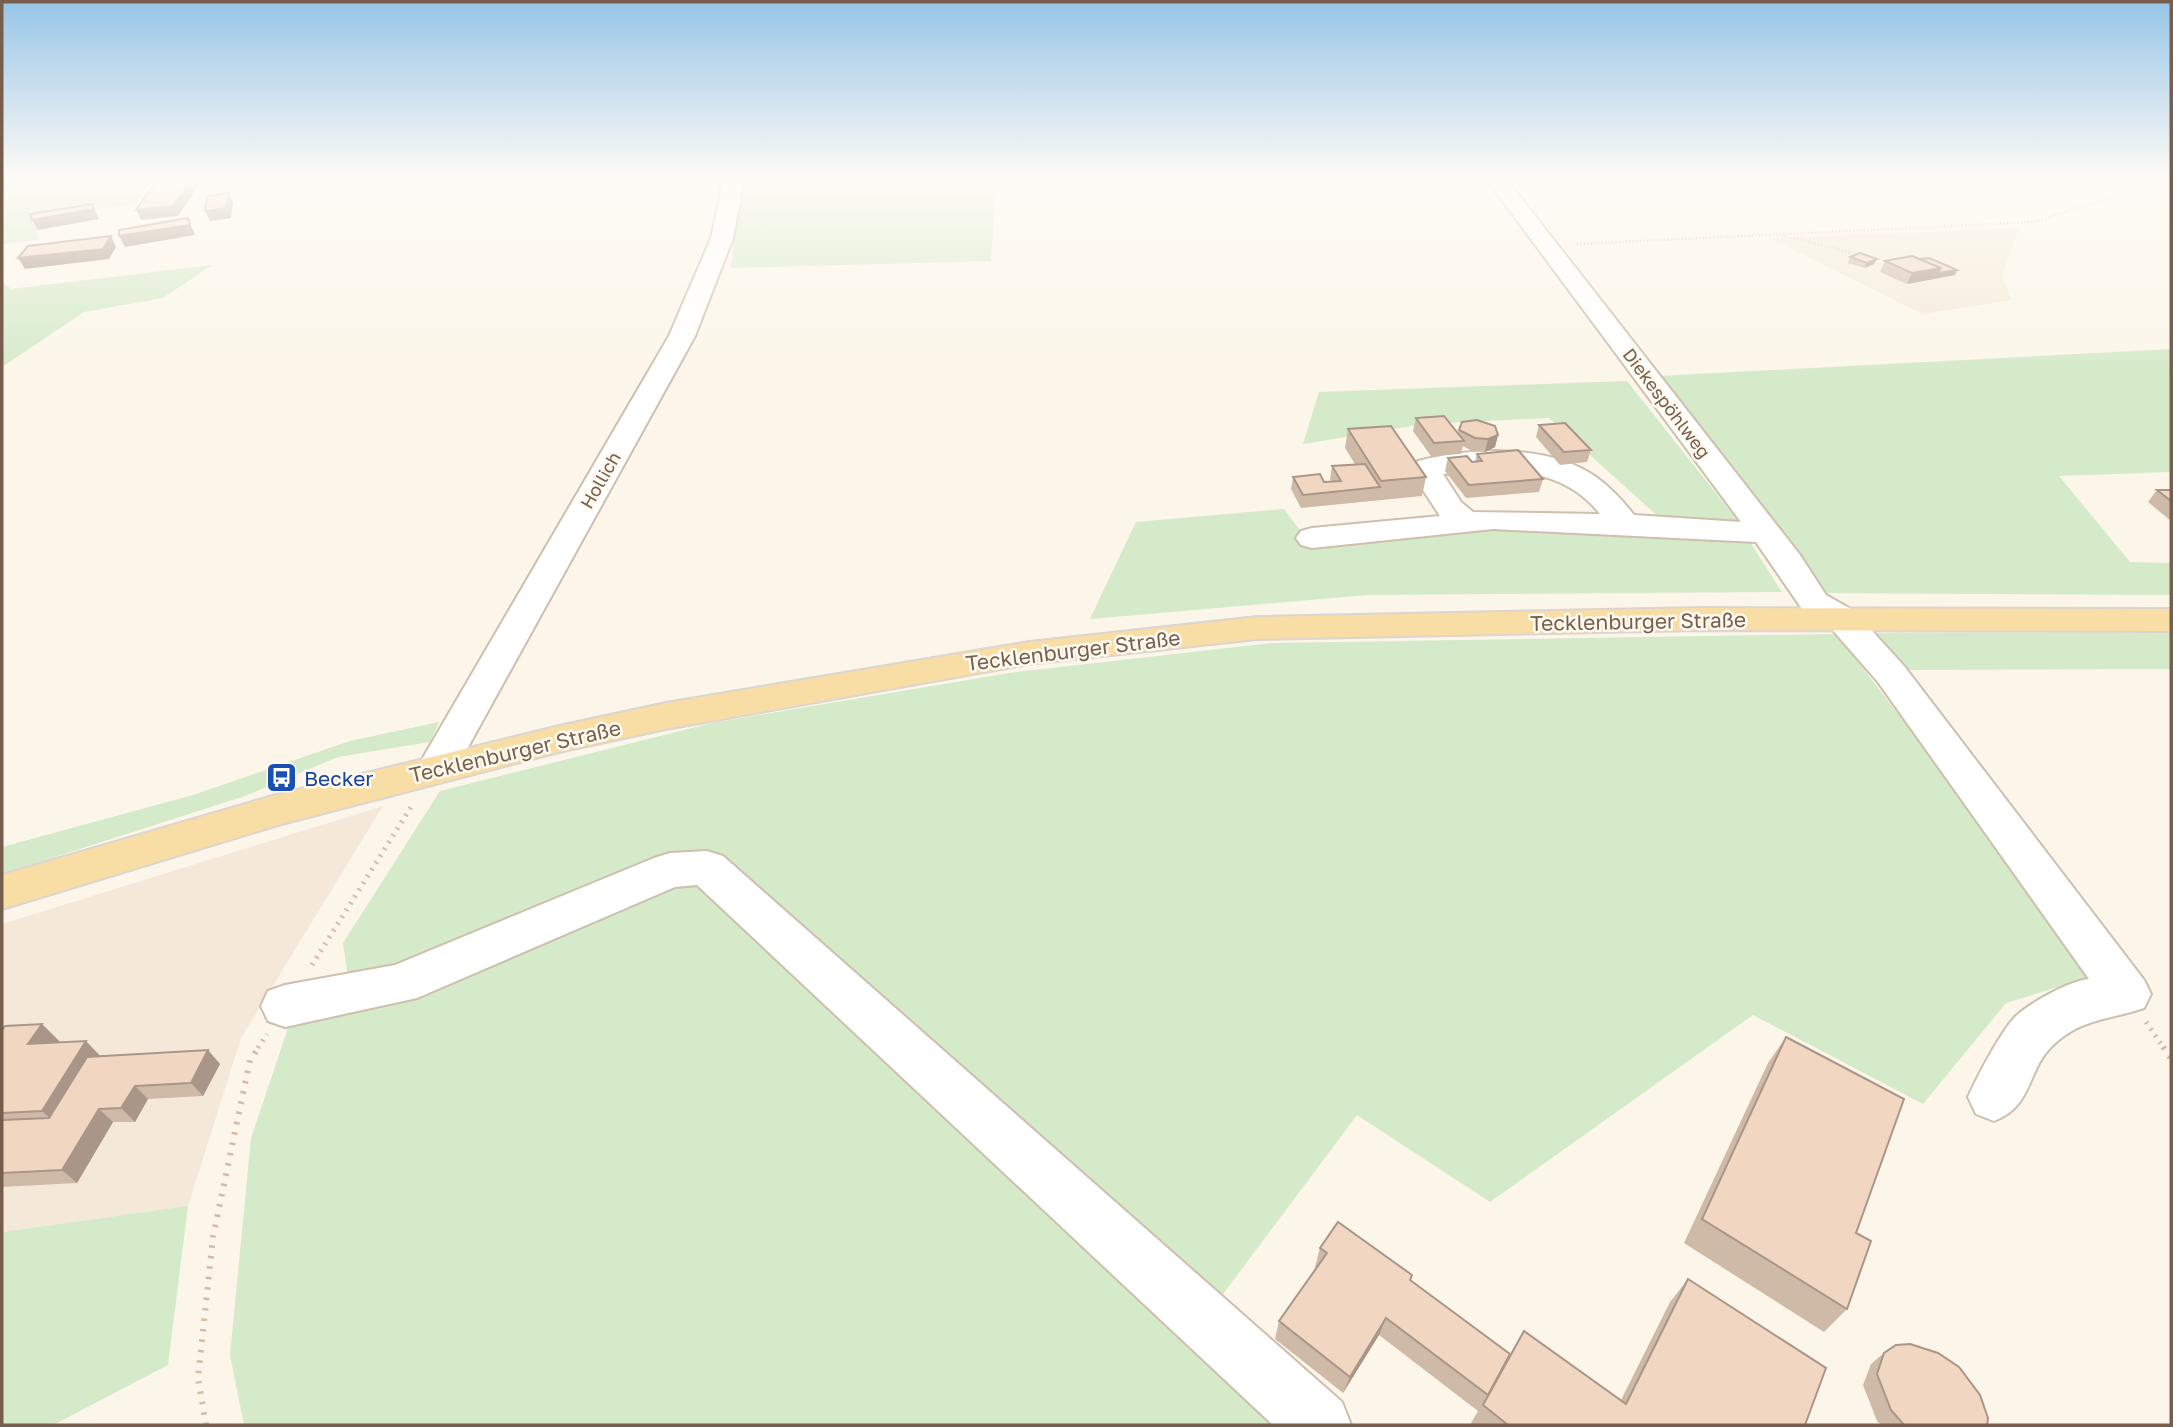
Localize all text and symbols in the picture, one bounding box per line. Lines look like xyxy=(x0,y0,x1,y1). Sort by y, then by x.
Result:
street label: Diekespöhlweg xyxy=(1618,344,1716,462)
street label: Hollich xyxy=(575,448,625,512)
street label: Tecklenburger Straße xyxy=(1530,606,1746,636)
street label: Tecklenburger Straße xyxy=(964,624,1182,676)
street label: Tecklenburger Straße xyxy=(407,714,623,788)
bus stop icon: Becker xyxy=(264,761,298,795)
place label: Becker xyxy=(304,765,374,791)

